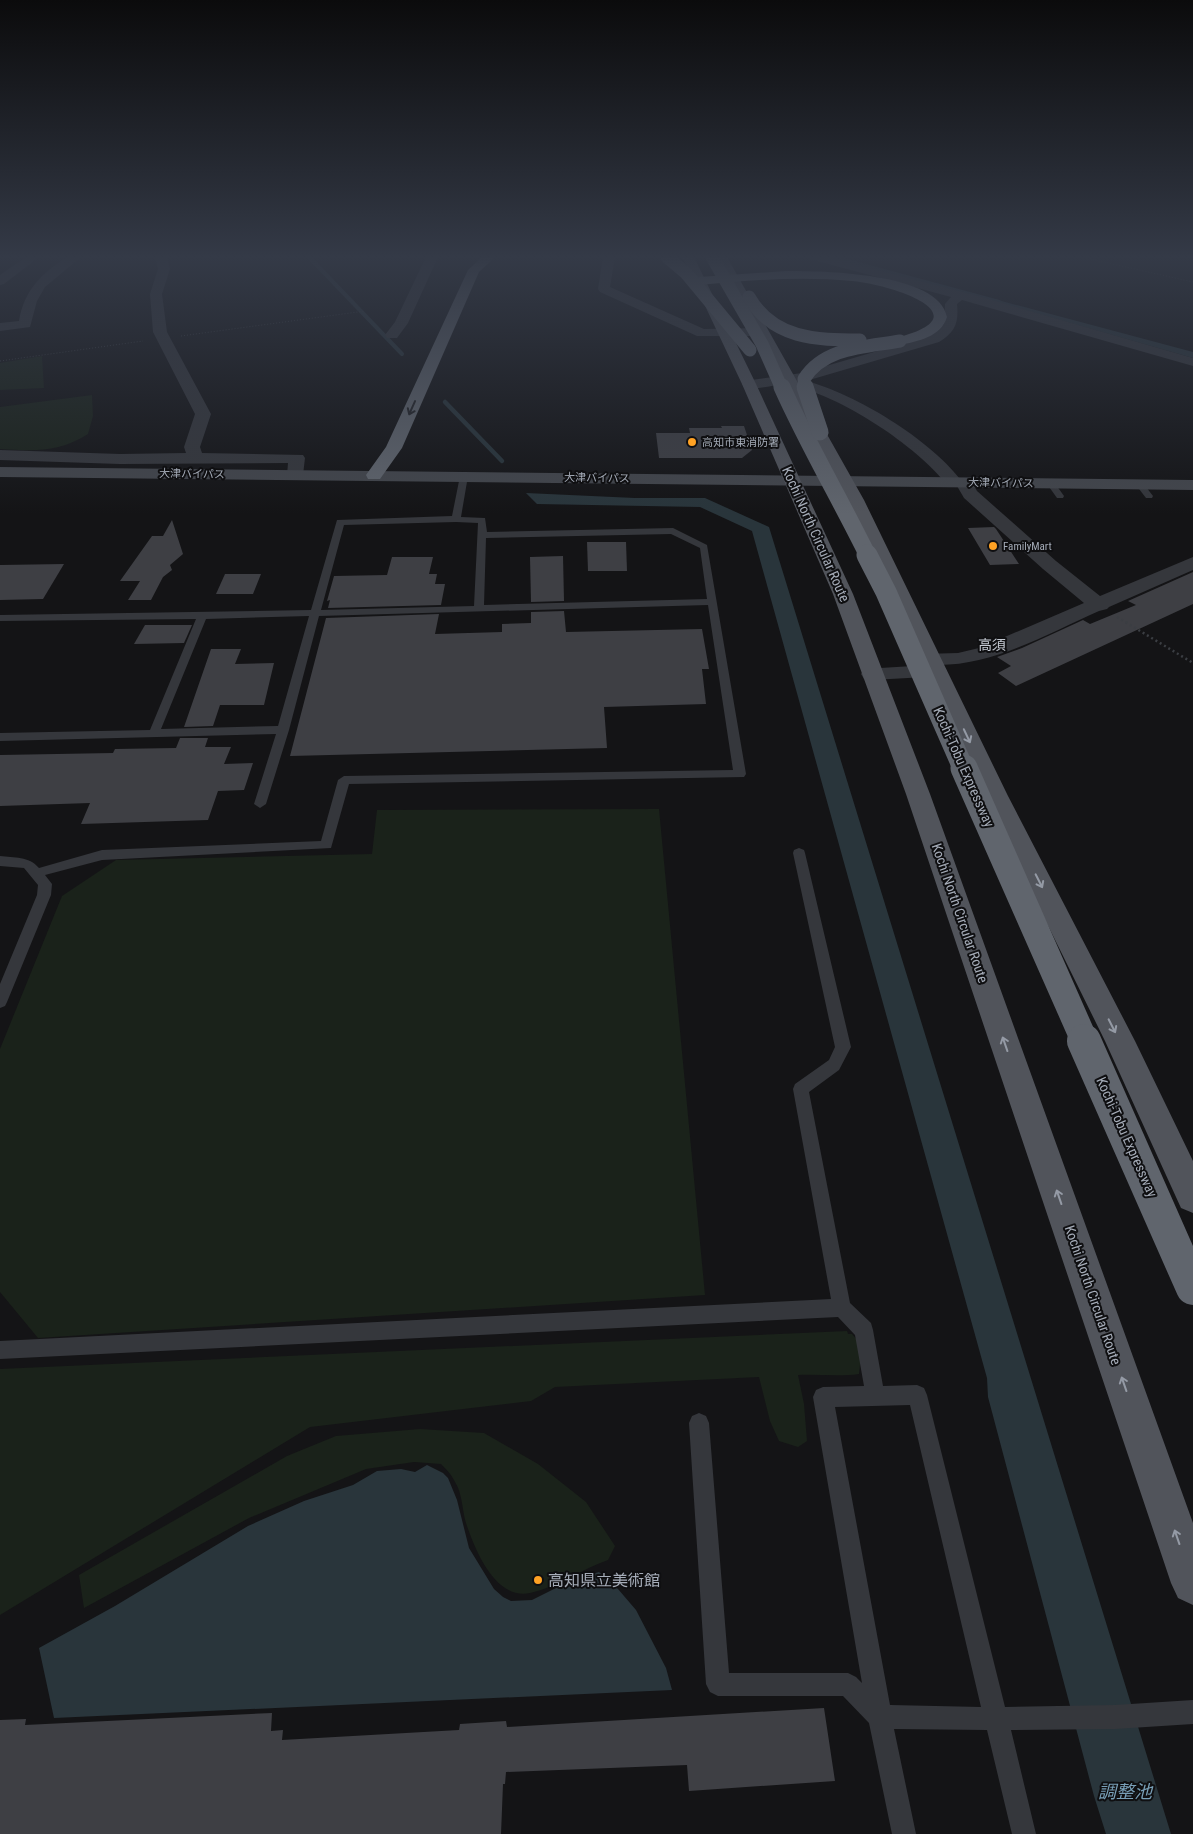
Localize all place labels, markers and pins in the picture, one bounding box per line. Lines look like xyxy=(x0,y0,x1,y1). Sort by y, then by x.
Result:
marker: 高知市東消防署 xyxy=(686,436,698,448)
place label: 高知市東消防署 xyxy=(702,436,779,449)
marker: FamilyMart xyxy=(987,540,999,552)
place label: FamilyMart xyxy=(1003,540,1052,553)
place label: 高知県立美術館 xyxy=(548,1571,660,1590)
marker: 高知県立美術館 xyxy=(532,1574,544,1586)

